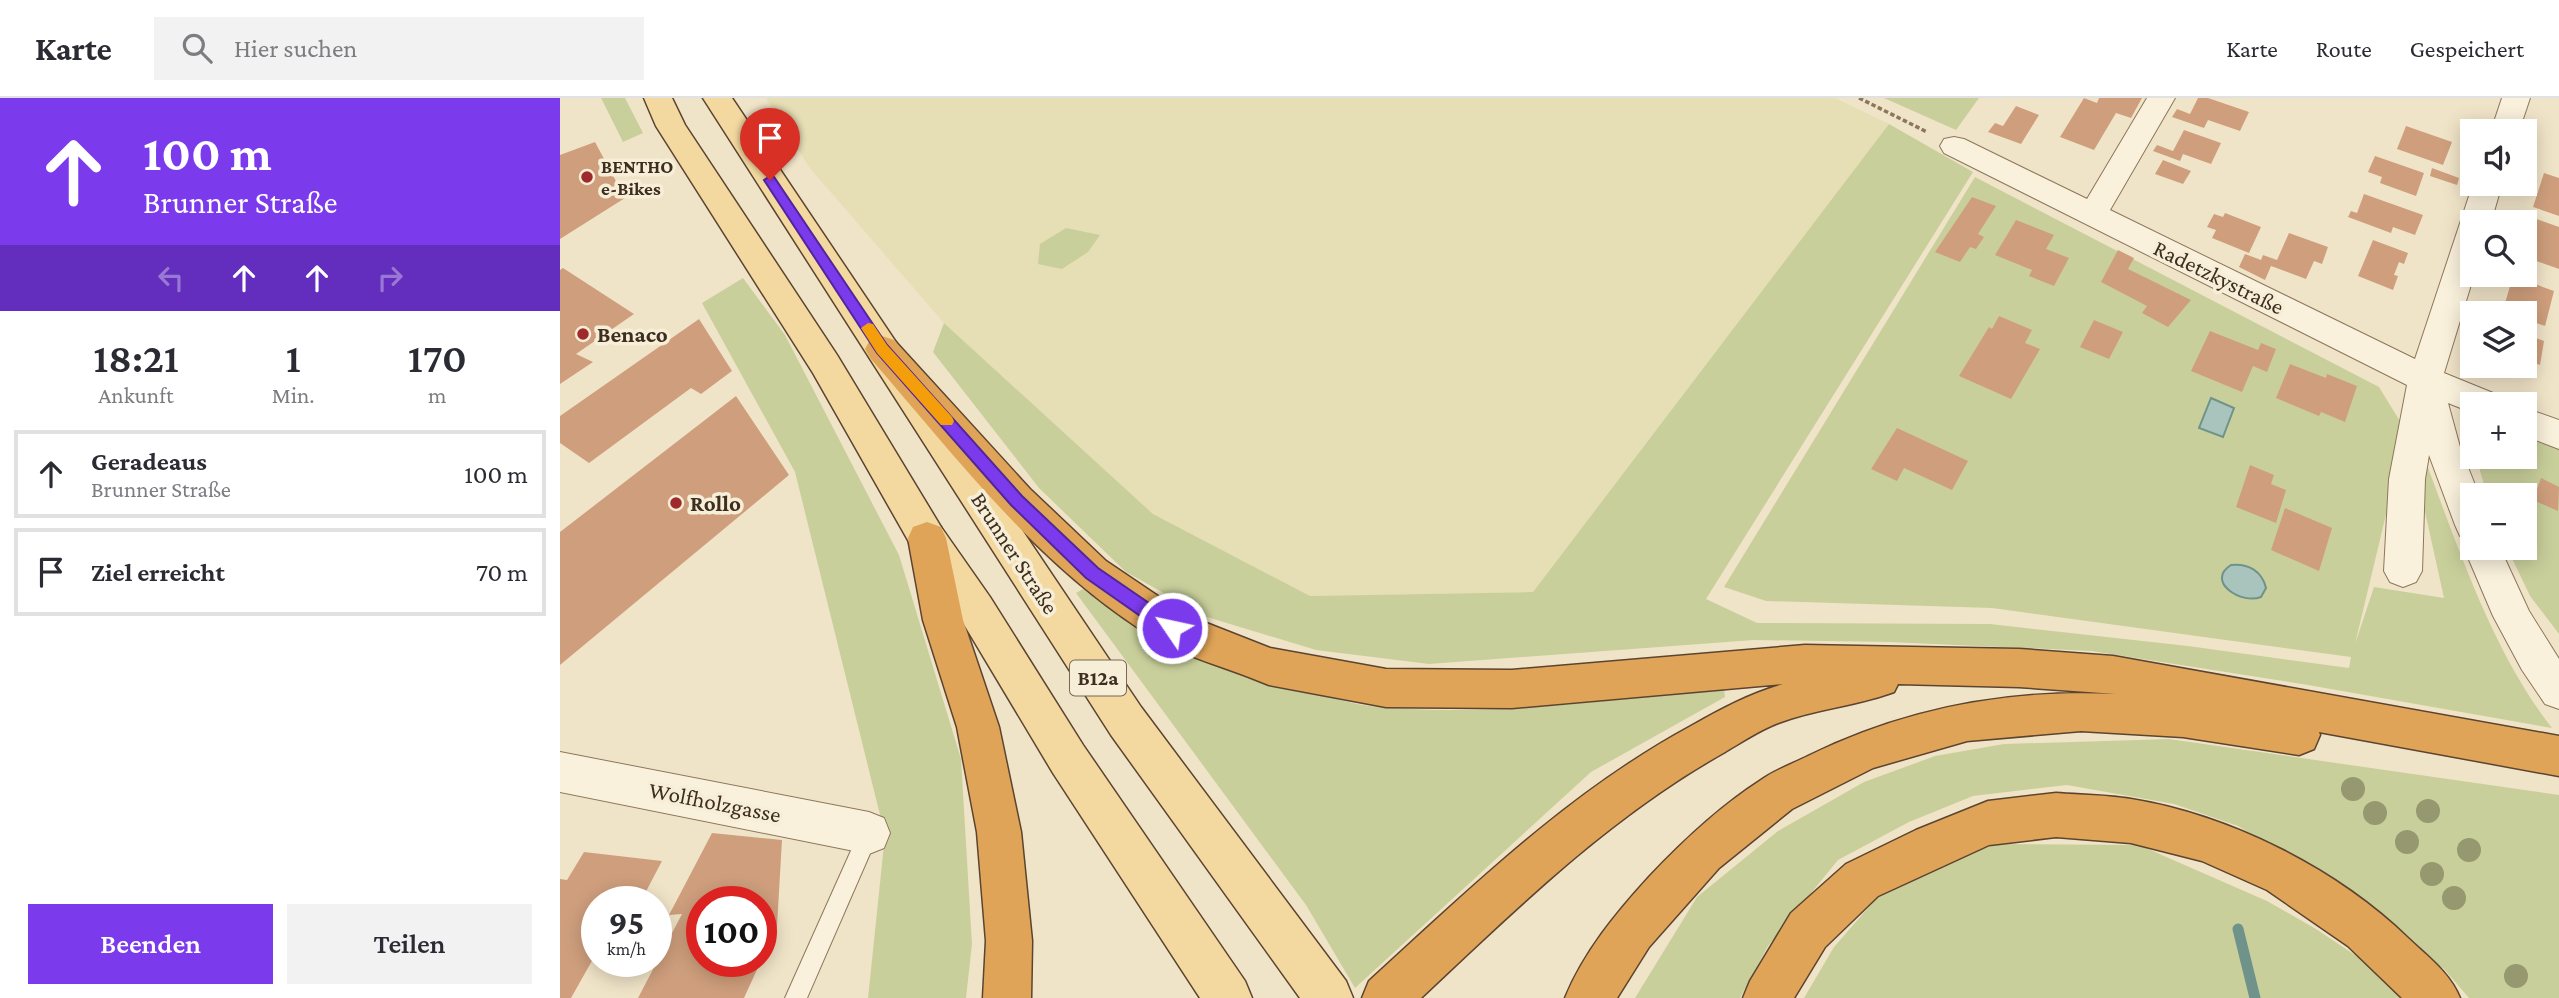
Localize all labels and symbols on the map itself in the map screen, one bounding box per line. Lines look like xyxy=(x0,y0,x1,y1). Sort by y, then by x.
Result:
pin xyxy=(740,108,800,180)
place label: BENTHO e-Bikes xyxy=(601,156,673,199)
marker: BENTHO e-Bikes xyxy=(579,169,595,185)
street label: Radetzkystraße xyxy=(2150,234,2288,320)
place label: Benaco xyxy=(597,321,668,347)
marker: Benaco xyxy=(575,326,591,342)
street label: Brunner Straße xyxy=(966,487,1064,619)
place label: Rollo xyxy=(690,490,741,516)
marker: Rollo xyxy=(668,495,684,511)
position arrow xyxy=(1135,591,1209,665)
road number: B12a xyxy=(1070,660,1126,696)
street label: Wolfholzgasse xyxy=(647,776,783,828)
speed limit sign: 100 xyxy=(686,886,777,977)

